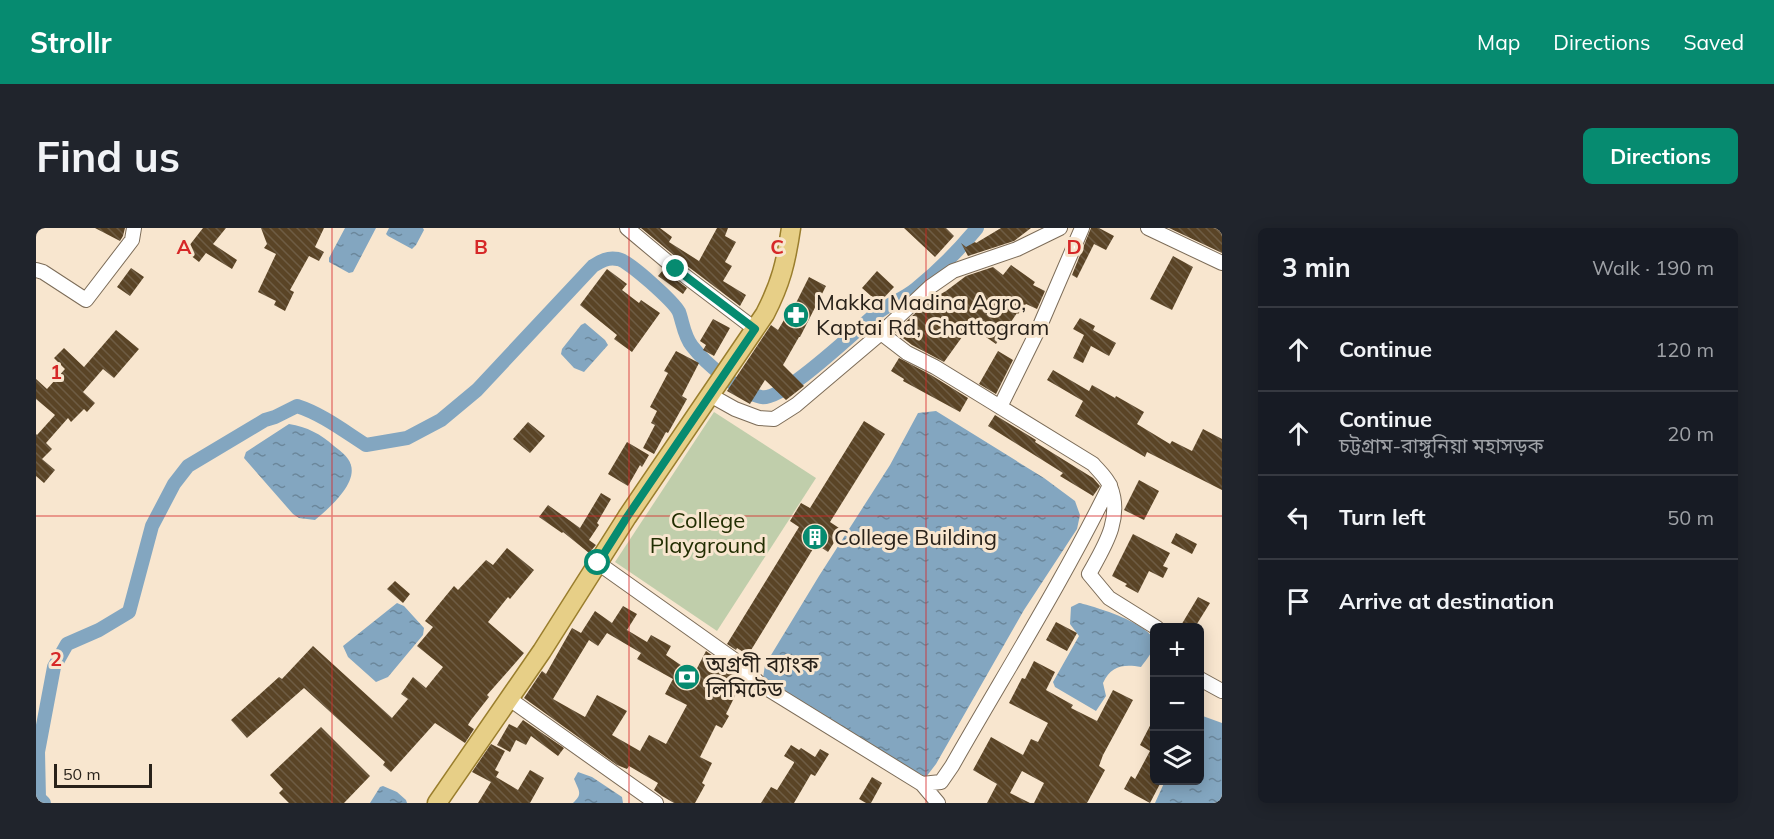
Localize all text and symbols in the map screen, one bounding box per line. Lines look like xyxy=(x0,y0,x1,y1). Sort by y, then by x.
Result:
text: Strollr xyxy=(30,25,112,60)
text: Map xyxy=(1477,29,1520,55)
text: Directions xyxy=(1553,29,1650,55)
text: Saved xyxy=(1683,29,1744,55)
button: Directions xyxy=(1583,128,1738,184)
text: Find us xyxy=(36,130,180,183)
text: A xyxy=(177,234,192,259)
text: B xyxy=(474,234,488,259)
text: C xyxy=(770,234,784,259)
text: D xyxy=(1066,234,1082,259)
text: 3 min xyxy=(1282,251,1351,284)
route end xyxy=(662,255,688,281)
text: Walk · 190 m xyxy=(1592,255,1714,280)
place label: Makka Madina Agro, Kaptai Rd, Chattogram xyxy=(816,288,1049,341)
pharmacy icon: Makka Madina Agro, Kaptai Rd, Chattogram xyxy=(781,300,811,330)
icon: ahead xyxy=(1282,333,1315,366)
text: Continue xyxy=(1339,335,1432,363)
text: 120 m xyxy=(1655,337,1714,362)
text: 1 xyxy=(50,359,62,384)
text: Continue xyxy=(1339,405,1432,433)
icon: ahead xyxy=(1282,417,1315,450)
text: 20 m xyxy=(1667,421,1714,446)
text: চট্টগ্রাম-রাঙ্গুনিয়া মহাসড়ক xyxy=(1339,433,1544,458)
icon: left xyxy=(1282,501,1315,534)
text: Turn left xyxy=(1339,503,1426,531)
text: 50 m xyxy=(1667,505,1714,530)
park label: College Playground xyxy=(650,506,766,559)
building icon: College Building xyxy=(800,522,830,552)
place label: College Building xyxy=(834,523,997,551)
route start xyxy=(584,549,610,575)
icon: arrive xyxy=(1282,585,1315,618)
text: Arrive at destination xyxy=(1339,587,1554,615)
map controls xyxy=(1150,623,1204,785)
button: + xyxy=(1150,623,1204,677)
text: 2 xyxy=(50,646,62,671)
place label: অগ্রণী ব্যাংক লিমিটেড xyxy=(705,650,819,703)
bank icon: অগ্রণী ব্যাংক লিমিটেড xyxy=(672,662,702,692)
button: − xyxy=(1150,677,1204,731)
button: layers xyxy=(1150,731,1204,785)
scale bar xyxy=(54,761,152,788)
text: 50 m xyxy=(63,764,100,784)

